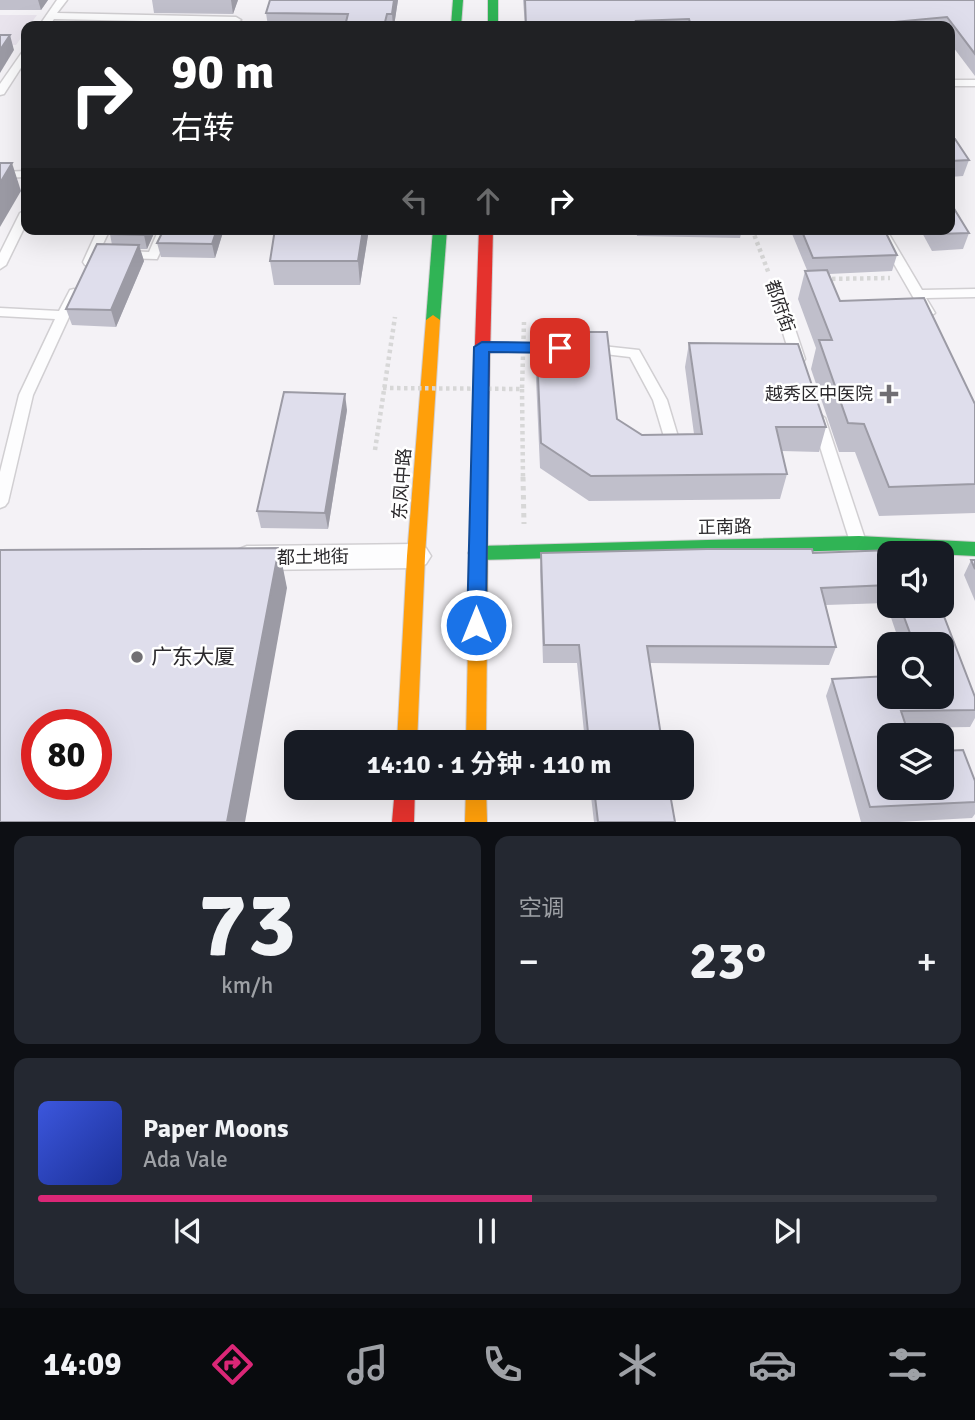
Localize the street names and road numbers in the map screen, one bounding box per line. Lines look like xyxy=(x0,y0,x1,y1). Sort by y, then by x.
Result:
street label: 都府街 xyxy=(761,277,799,335)
street label: 东风中路 xyxy=(389,447,415,521)
street label: 正南路 xyxy=(698,516,752,538)
street label: 都土地街 xyxy=(277,545,349,569)

